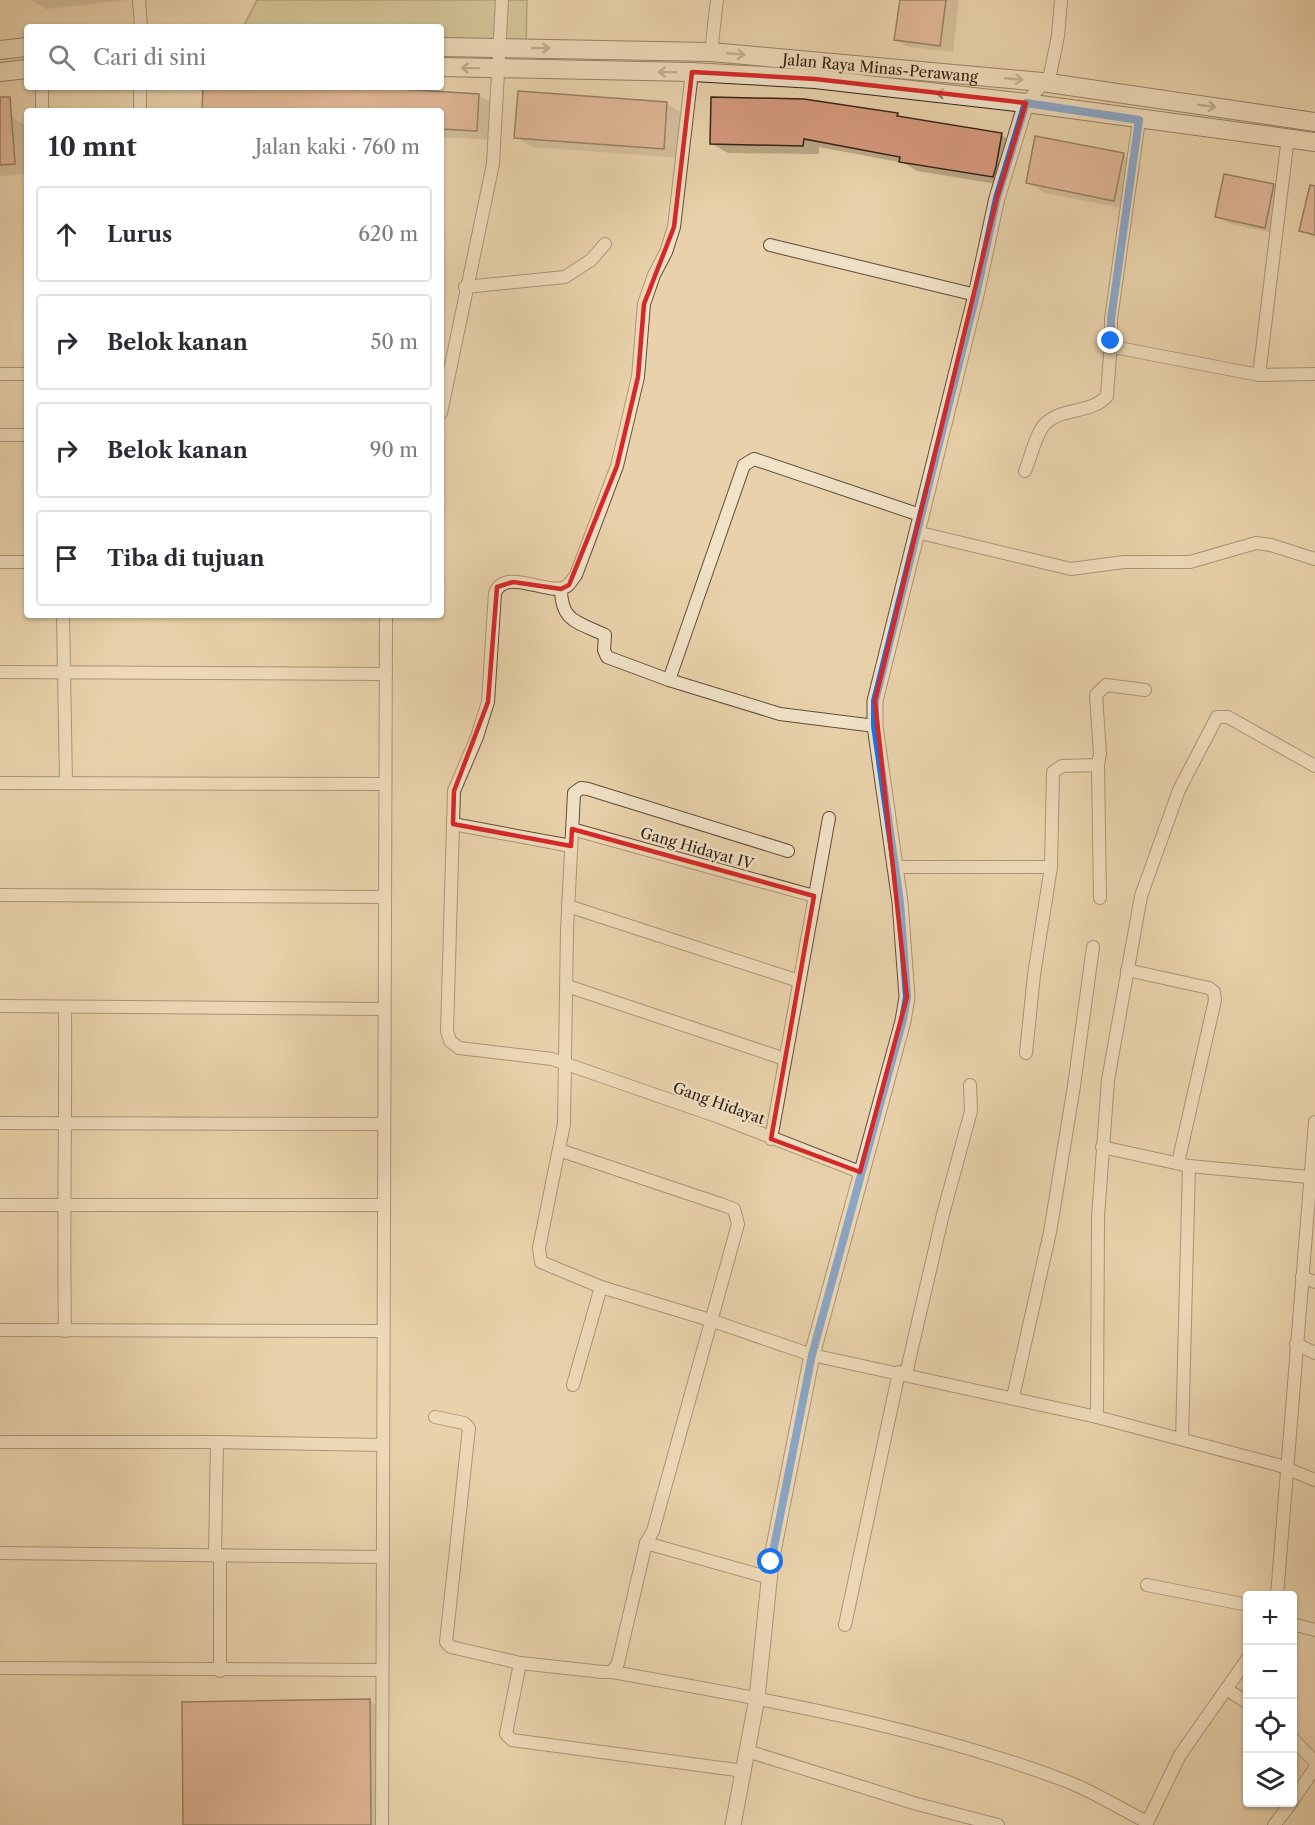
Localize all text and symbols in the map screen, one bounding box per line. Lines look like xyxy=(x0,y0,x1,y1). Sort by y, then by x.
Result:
search box xyxy=(24,24,444,90)
icon: search xyxy=(45,41,78,74)
one-way arrow xyxy=(531,42,551,54)
text: Cari di sini xyxy=(93,44,206,71)
one-way arrow xyxy=(726,49,746,60)
street label: Jalan Raya Minas-Perawang xyxy=(780,49,979,86)
one-way arrow xyxy=(460,62,480,74)
one-way arrow xyxy=(657,66,677,77)
one-way arrow xyxy=(1004,74,1024,85)
one-way arrow xyxy=(935,88,955,99)
one-way arrow xyxy=(1197,100,1217,111)
text: 10 mnt xyxy=(48,131,137,163)
text: Jalan kaki · 760 m xyxy=(255,135,420,159)
icon: ahead xyxy=(50,218,83,251)
text: Lurus xyxy=(107,221,172,248)
text: 620 m xyxy=(358,222,418,246)
icon: right xyxy=(50,326,83,359)
route end xyxy=(1097,327,1123,353)
text: Belok kanan xyxy=(107,329,248,356)
text: 50 m xyxy=(371,330,418,354)
icon: right xyxy=(50,434,83,467)
text: Belok kanan xyxy=(107,437,248,464)
text: 90 m xyxy=(370,438,418,462)
icon: arrive xyxy=(50,542,83,575)
text: Tiba di tujuan xyxy=(107,545,265,572)
street label: Gang Hidayat IV xyxy=(638,823,757,874)
street label: Gang Hidayat xyxy=(670,1078,768,1129)
route start xyxy=(757,1548,783,1574)
map controls xyxy=(1243,1591,1297,1807)
button: + xyxy=(1243,1591,1297,1645)
button: − xyxy=(1243,1645,1297,1699)
button: locate xyxy=(1243,1699,1297,1753)
button: layers xyxy=(1243,1753,1297,1807)

